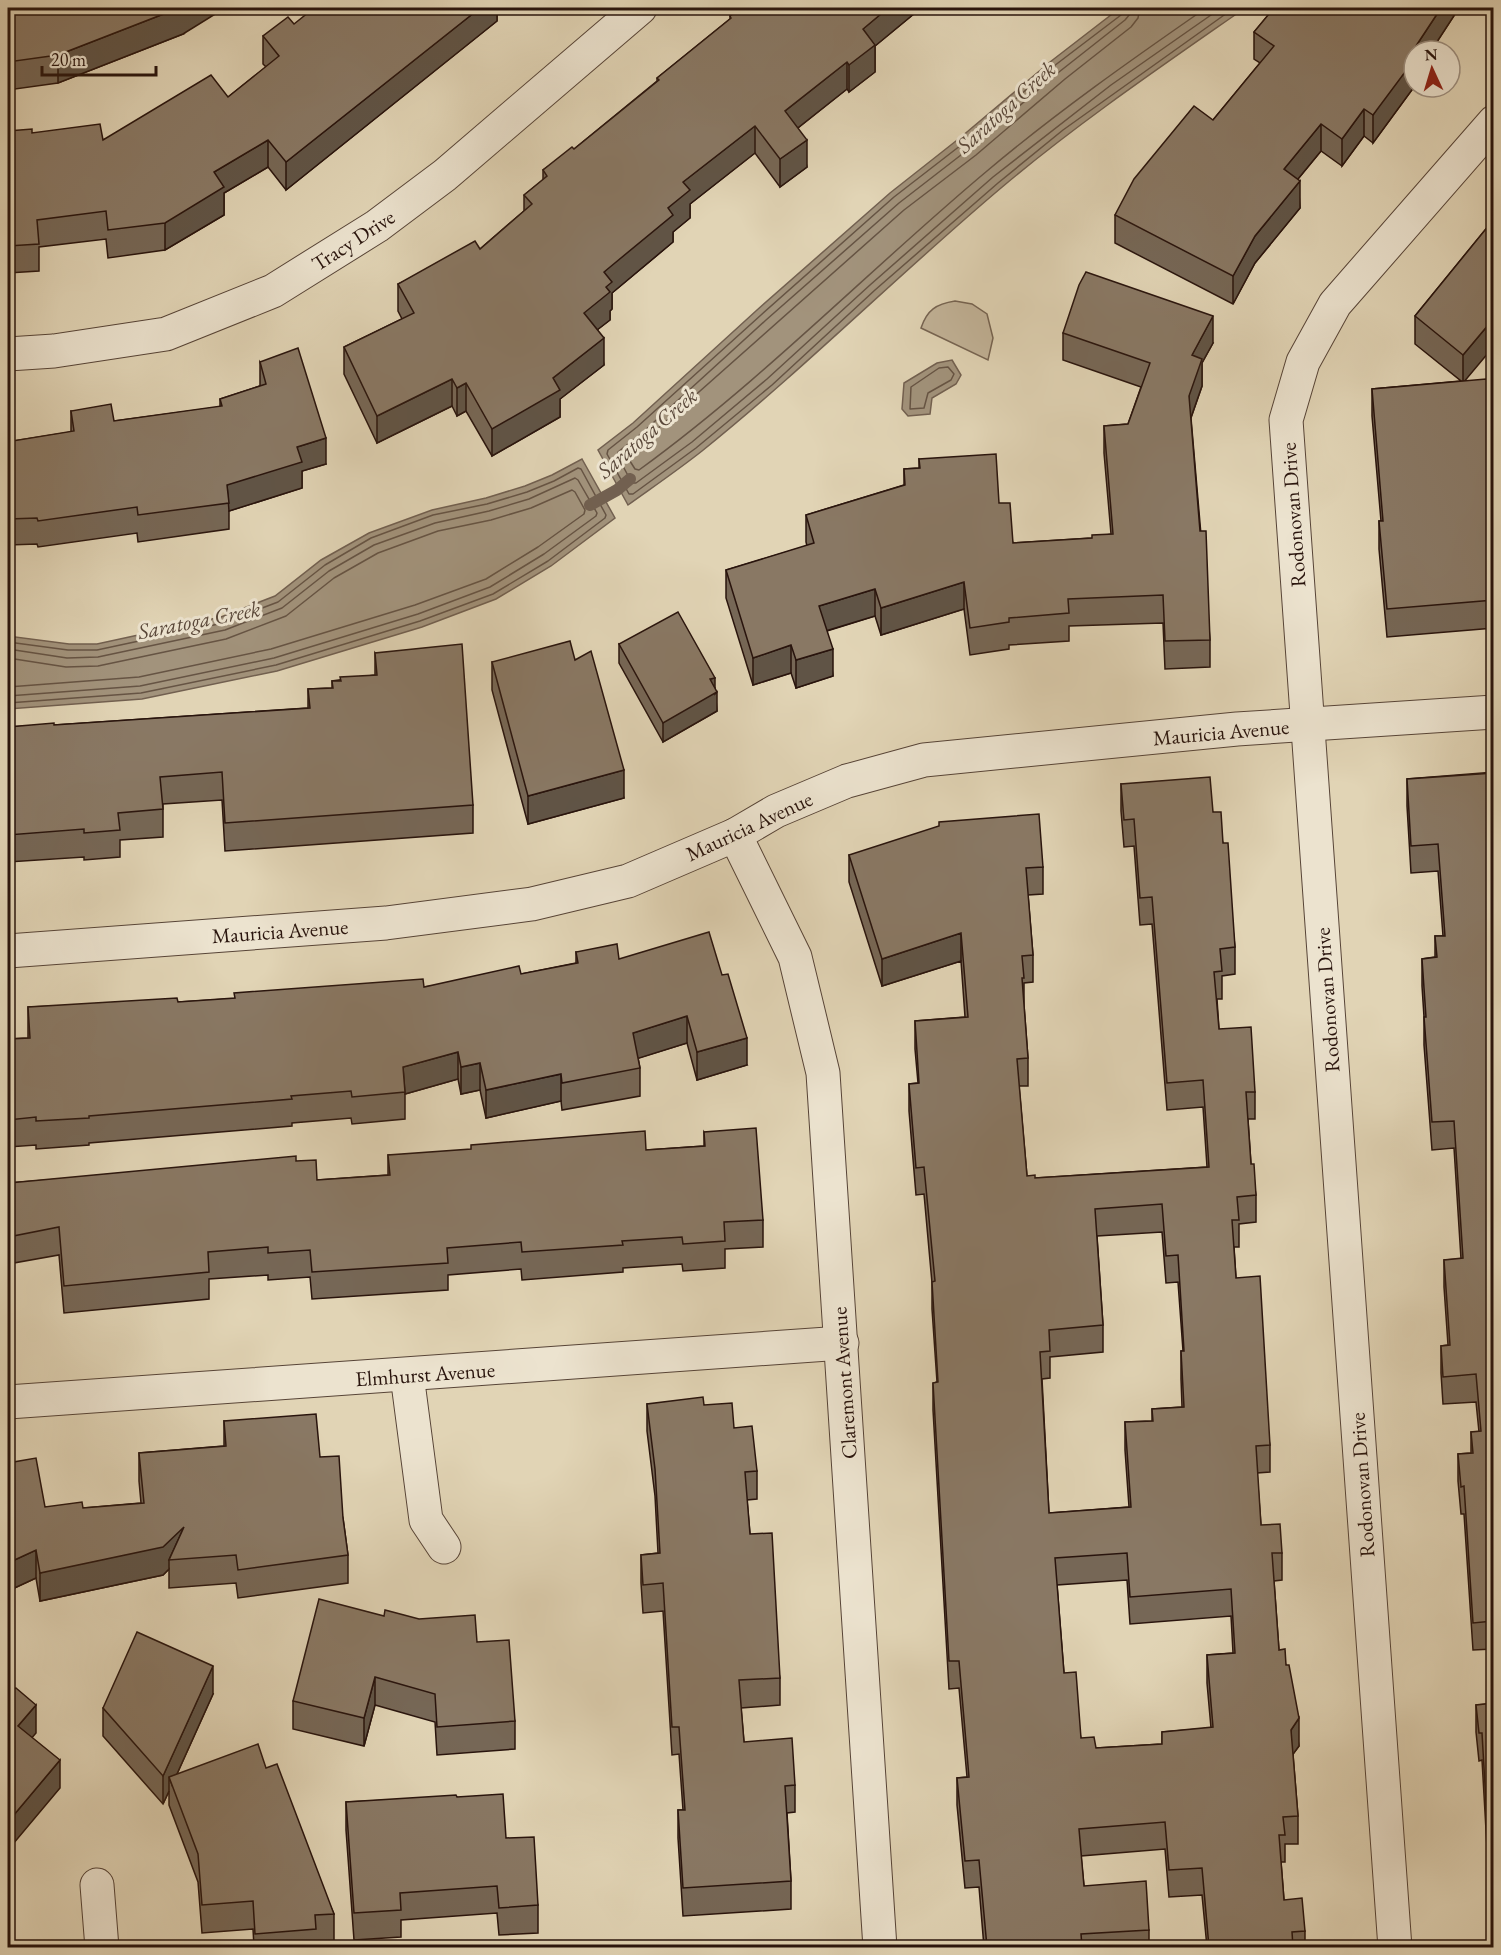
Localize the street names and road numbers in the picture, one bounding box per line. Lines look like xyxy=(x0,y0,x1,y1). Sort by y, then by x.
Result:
street label: Tracy Drive xyxy=(306,203,400,277)
street label: Rodonovan Drive xyxy=(1274,442,1312,588)
street label: Mauricia Avenue xyxy=(1152,713,1290,751)
street label: Mauricia Avenue xyxy=(681,785,817,867)
street label: Mauricia Avenue xyxy=(211,913,349,949)
street label: Rodonovan Drive xyxy=(1308,927,1346,1073)
street label: Claremont Avenue xyxy=(825,1306,863,1460)
street label: Elmhurst Avenue xyxy=(354,1356,496,1392)
street label: Rodonovan Drive xyxy=(1343,1412,1381,1558)

